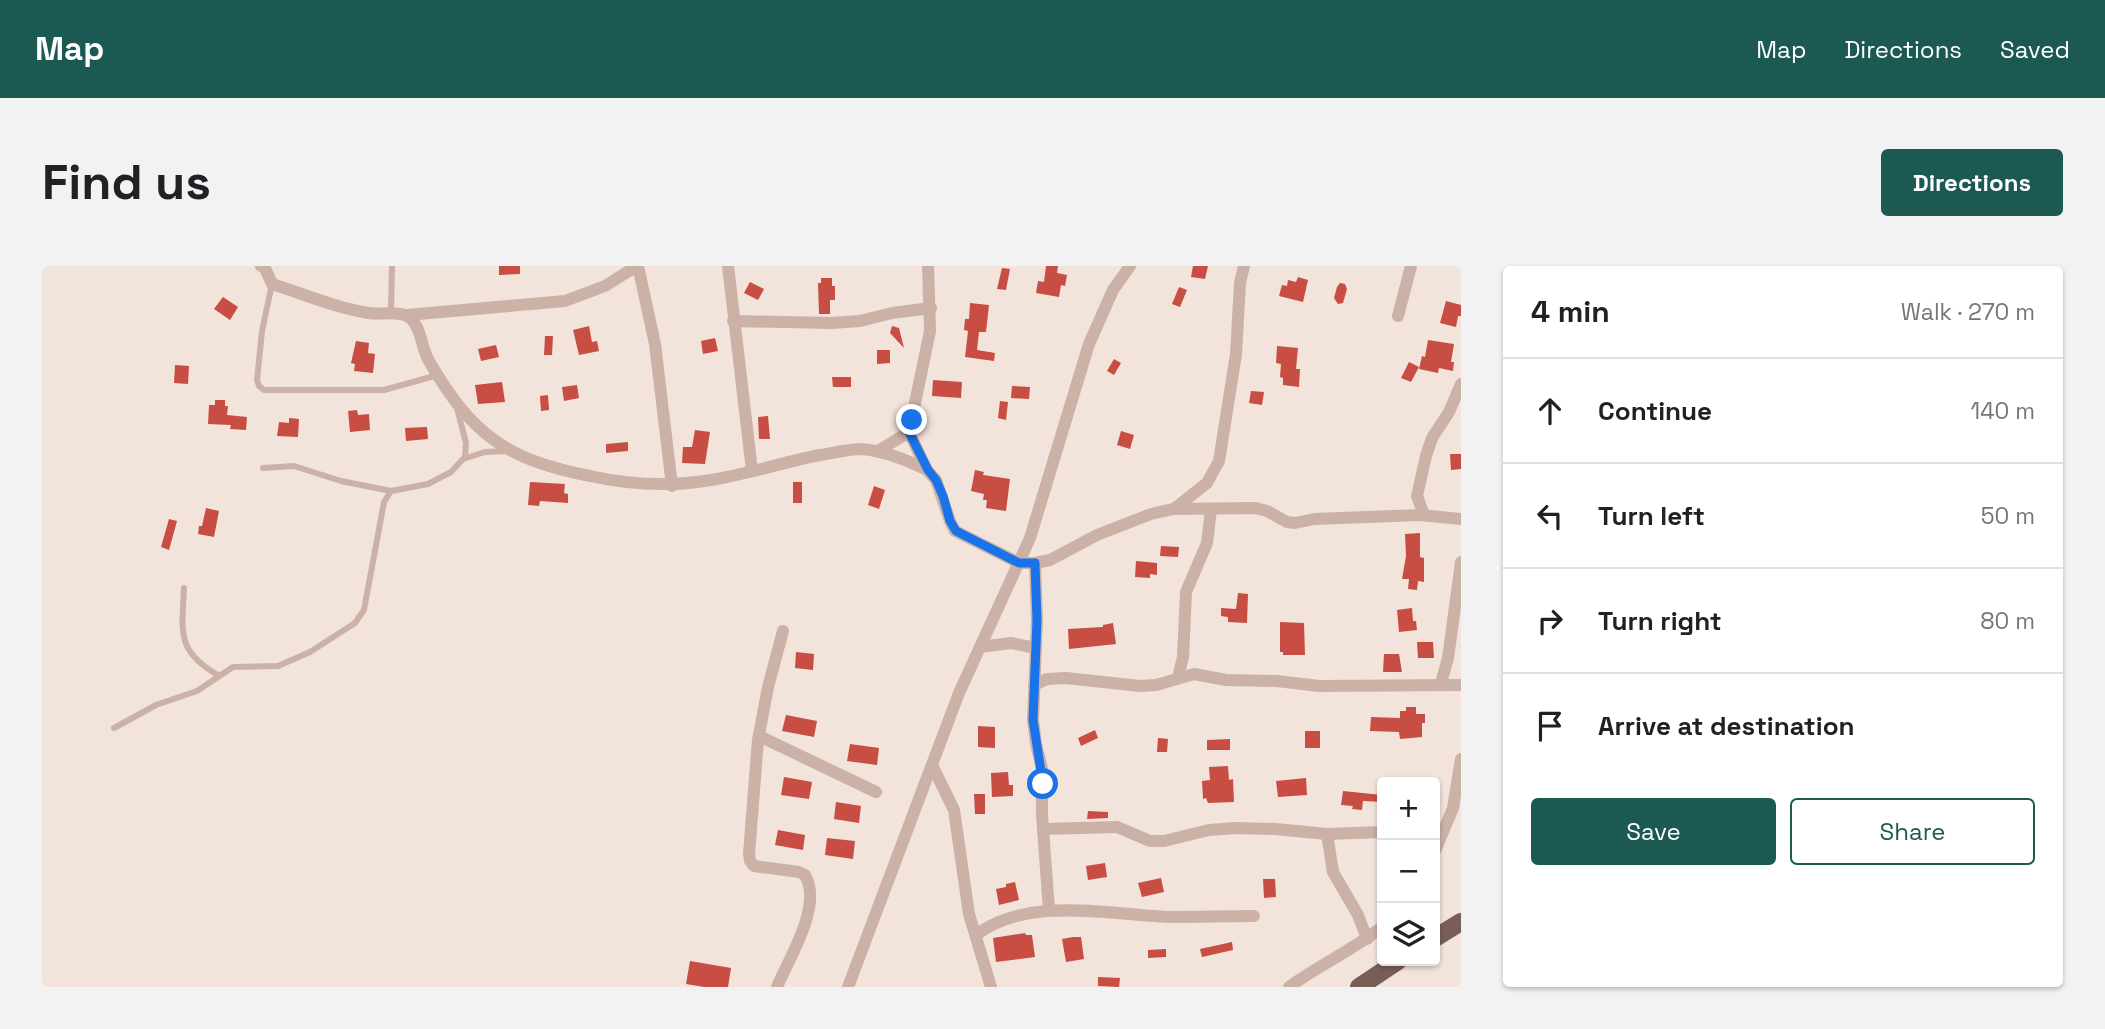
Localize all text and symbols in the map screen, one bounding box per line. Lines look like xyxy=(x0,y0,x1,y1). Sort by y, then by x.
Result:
text: Map xyxy=(35,28,104,70)
text: Map xyxy=(1756,34,1806,65)
text: Directions xyxy=(1844,34,1962,65)
text: Saved xyxy=(2000,34,2070,65)
button: Directions xyxy=(1881,149,2063,216)
text: Find us xyxy=(42,151,211,213)
text: 4 min xyxy=(1531,292,1610,331)
text: Walk · 270 m xyxy=(1901,297,2035,327)
icon: ahead xyxy=(1531,392,1569,430)
text: Continue xyxy=(1598,394,1712,428)
text: 140 m xyxy=(1971,396,2035,426)
route end xyxy=(896,404,927,435)
icon: left xyxy=(1531,497,1569,535)
text: Turn left xyxy=(1598,499,1705,533)
text: 50 m xyxy=(1981,501,2035,531)
icon: right xyxy=(1531,602,1569,640)
text: Turn right xyxy=(1598,604,1722,638)
text: 80 m xyxy=(1980,606,2035,636)
icon: arrive xyxy=(1531,707,1569,745)
text: Arrive at destination xyxy=(1598,709,1855,743)
route start xyxy=(1027,768,1058,799)
map controls xyxy=(1377,777,1440,966)
button: + xyxy=(1377,777,1440,840)
button: Save xyxy=(1531,798,1776,865)
button: Share xyxy=(1790,798,2035,865)
button: − xyxy=(1377,840,1440,903)
button: layers xyxy=(1377,903,1440,966)

